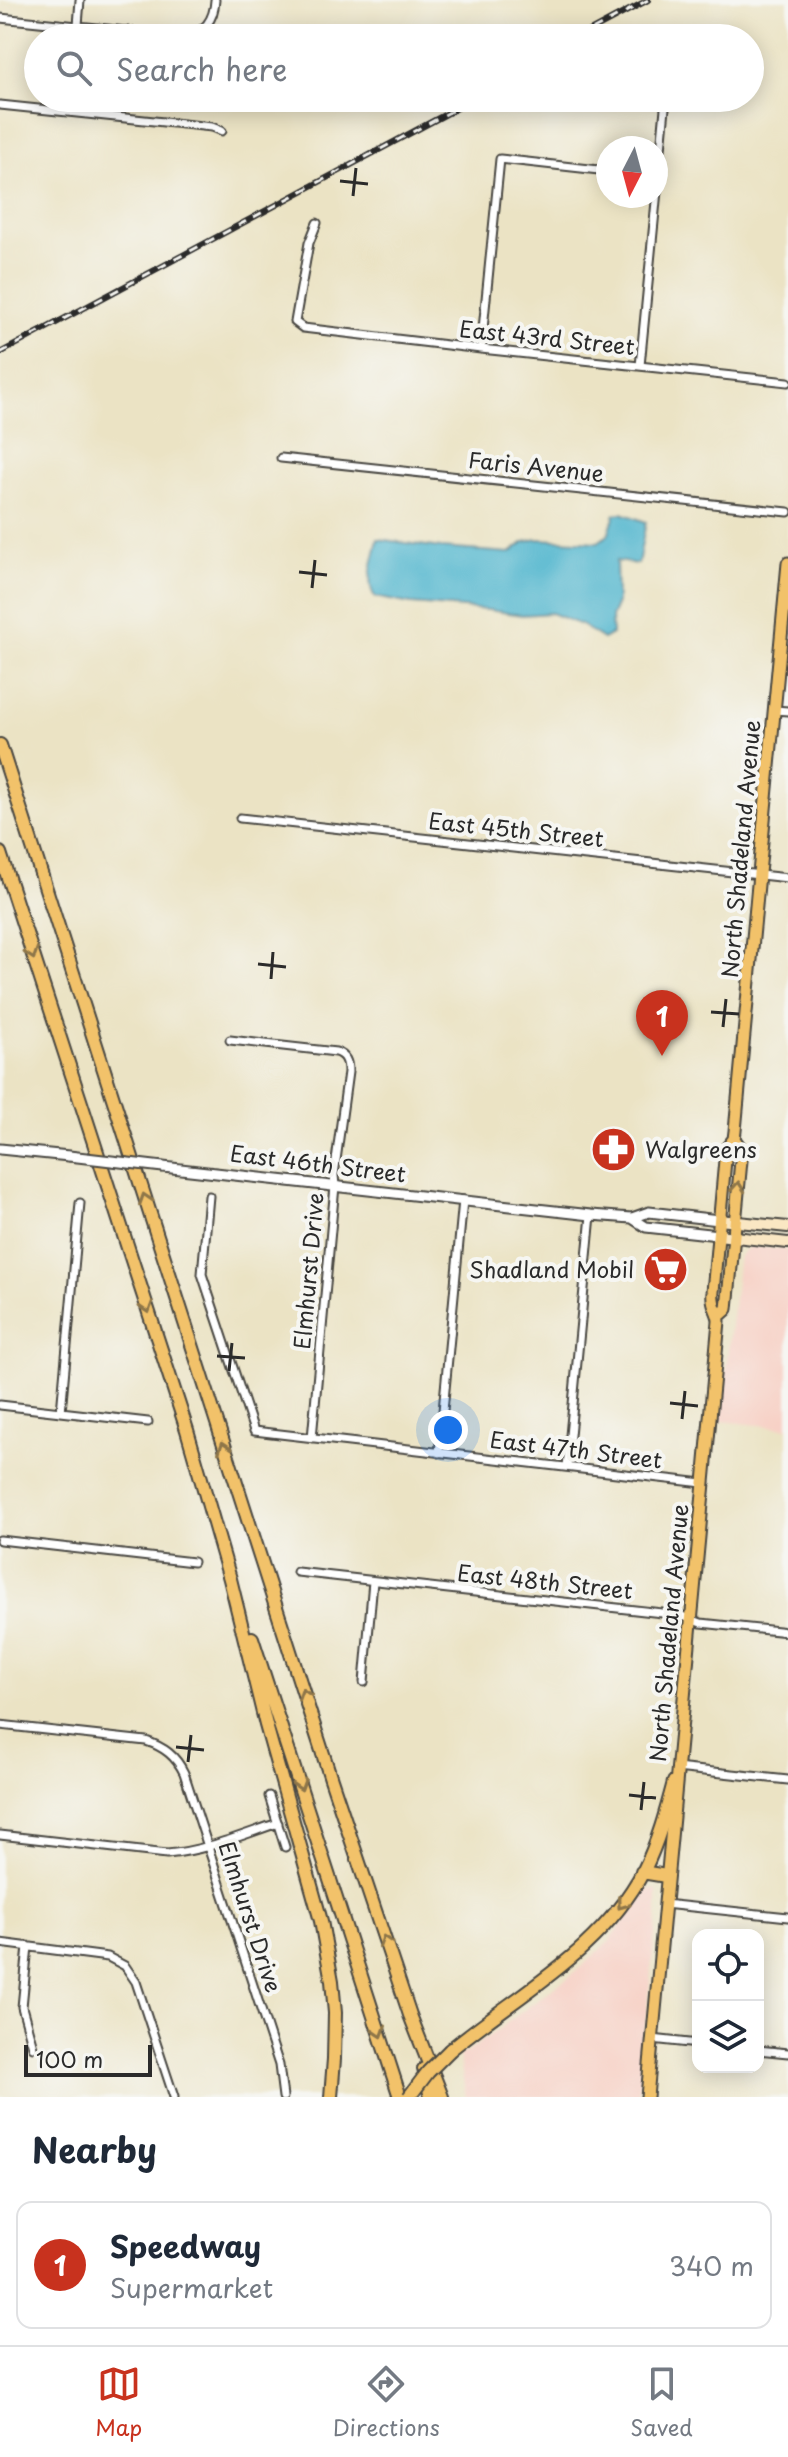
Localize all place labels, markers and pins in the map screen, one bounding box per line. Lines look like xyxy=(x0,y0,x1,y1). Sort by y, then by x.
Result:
pin: 1 xyxy=(636,990,688,1056)
pharmacy icon: Walgreens xyxy=(590,1126,638,1174)
place label: Walgreens xyxy=(645,1132,757,1165)
supermarket icon: Shadland Mobil xyxy=(641,1246,689,1294)
place label: Shadland Mobil xyxy=(469,1252,634,1285)

